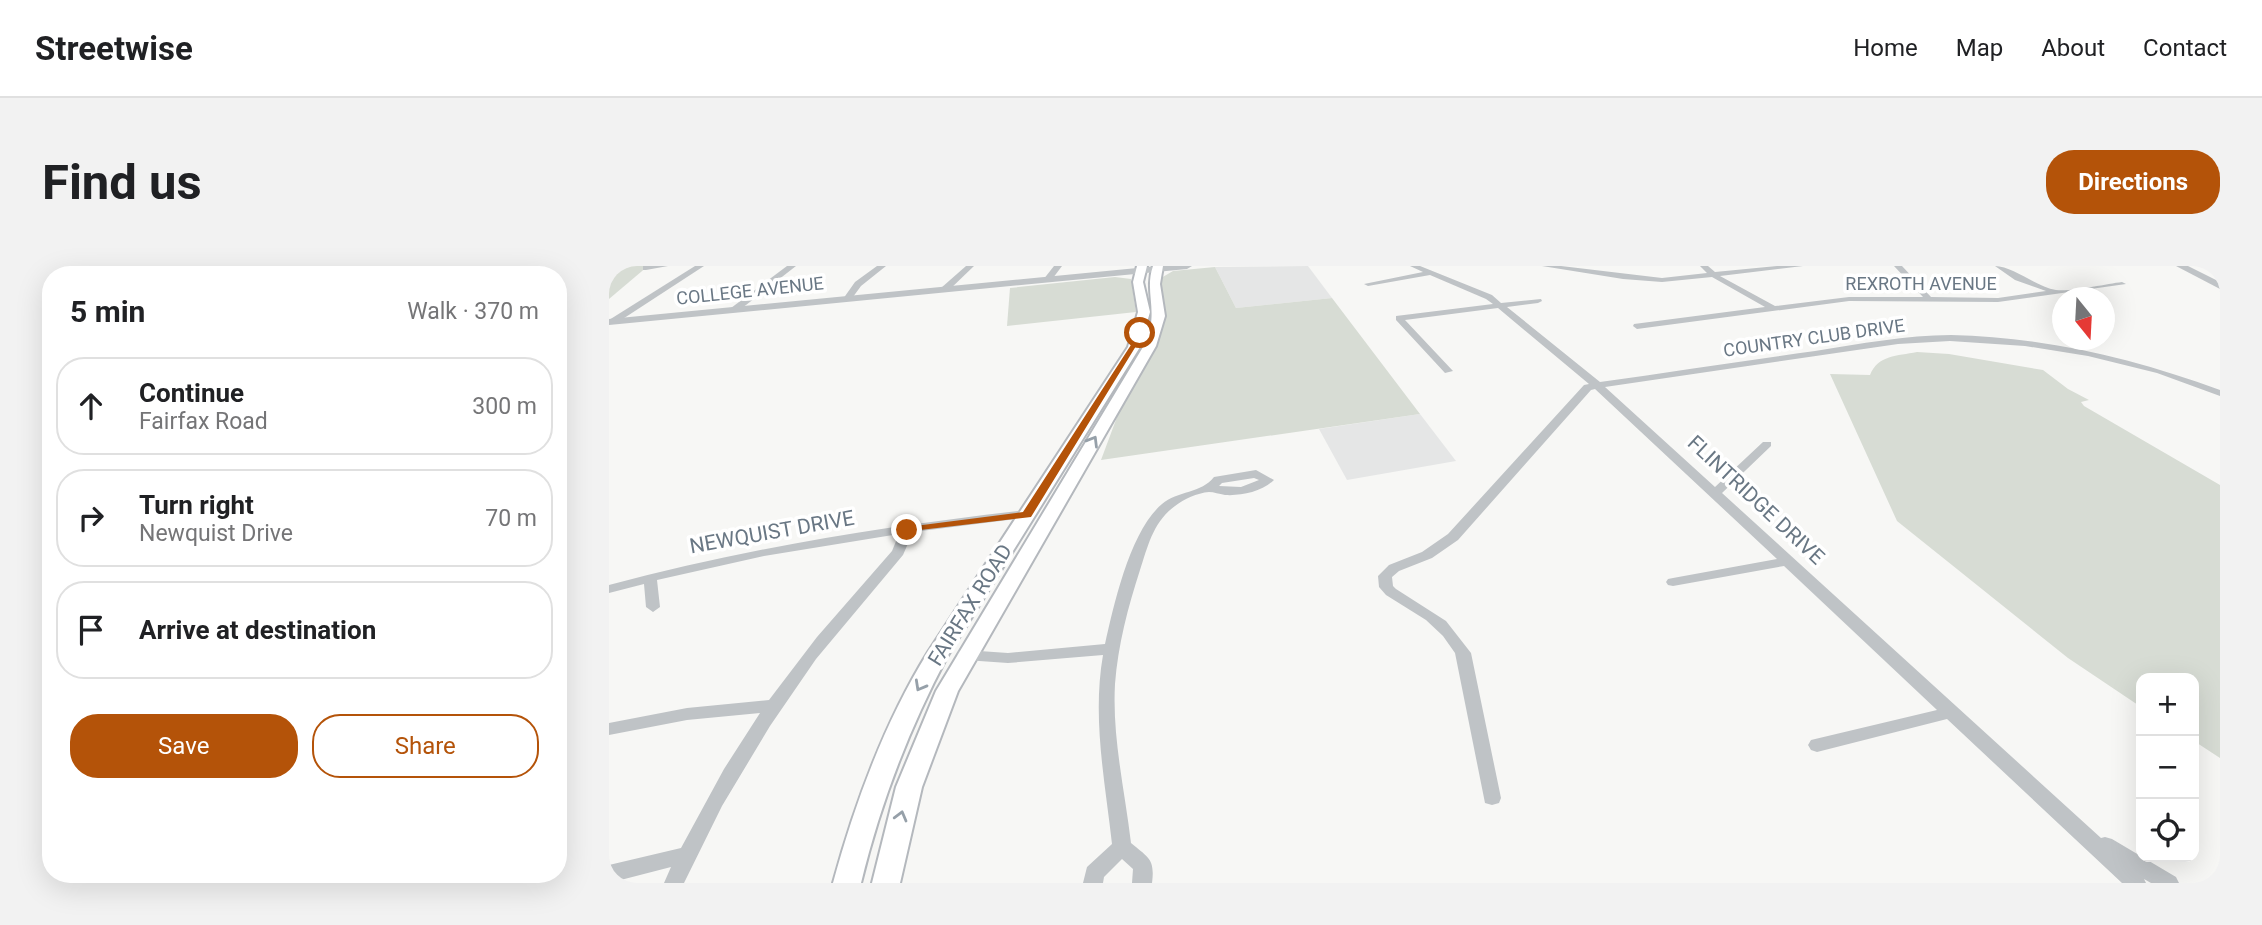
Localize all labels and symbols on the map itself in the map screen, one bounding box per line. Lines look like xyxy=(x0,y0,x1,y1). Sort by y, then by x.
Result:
street label: COLLEGE AVENUE xyxy=(675,272,825,309)
street label: REXROTH AVENUE xyxy=(1845,273,1997,294)
north arrow xyxy=(2052,287,2115,350)
street label: COUNTRY CLUB DRIVE xyxy=(1722,314,1906,361)
route start xyxy=(1124,317,1155,348)
street label: FLINTRIDGE DRIVE xyxy=(1683,431,1829,569)
one-way arrow xyxy=(1085,436,1098,449)
street label: NEWQUIST DRIVE xyxy=(688,506,856,558)
route end xyxy=(891,514,922,545)
street label: FAIRFAX ROAD xyxy=(923,540,1017,670)
one-way arrow xyxy=(915,679,928,691)
one-way arrow xyxy=(892,811,907,823)

